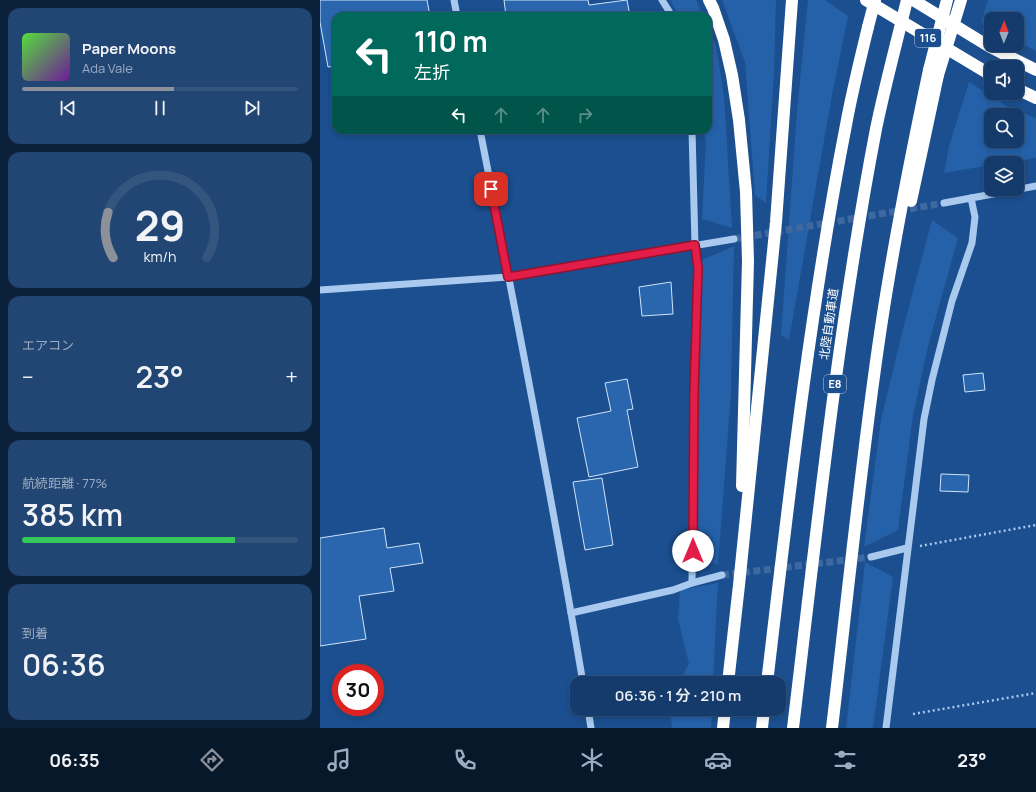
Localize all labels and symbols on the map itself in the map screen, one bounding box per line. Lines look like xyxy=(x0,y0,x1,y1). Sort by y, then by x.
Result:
north arrow xyxy=(984,12,1024,52)
road number: 116 xyxy=(915,29,941,47)
pin xyxy=(474,172,508,206)
street label: 北陸自動車道 xyxy=(815,287,842,361)
road number: E8 xyxy=(824,375,846,393)
position arrow xyxy=(672,530,714,572)
speed limit sign: 30 xyxy=(332,664,384,716)

